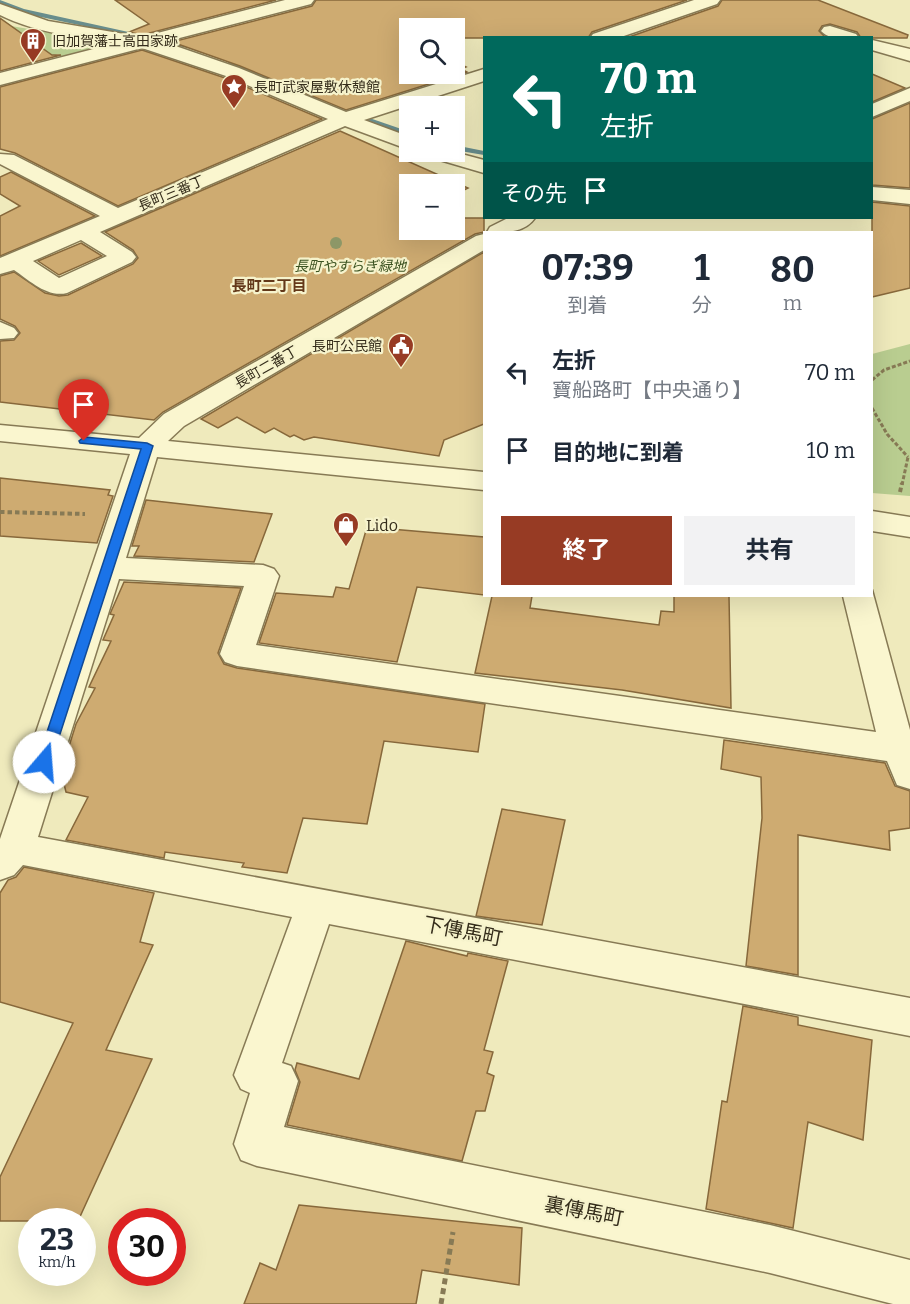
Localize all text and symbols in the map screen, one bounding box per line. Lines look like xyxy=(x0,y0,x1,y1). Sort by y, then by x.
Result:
map controls xyxy=(399,18,465,240)
button: search xyxy=(399,18,465,84)
building icon: 旧加賀藩士高田家跡 xyxy=(18,26,48,64)
place label: 旧加賀藩士高田家跡 xyxy=(52,33,178,50)
text: 70 m xyxy=(600,54,696,104)
icon: left xyxy=(501,60,579,138)
place icon: 長町武家屋敷休憩館 xyxy=(219,72,249,110)
place label: 長町武家屋敷休憩館 xyxy=(254,79,380,96)
button: + xyxy=(399,96,465,162)
text: 左折 xyxy=(600,111,654,143)
street label: 長町三番丁 xyxy=(136,172,207,215)
button: − xyxy=(399,174,465,240)
icon: arrive xyxy=(579,174,612,207)
text: その先 xyxy=(501,180,567,207)
text: 07:39 xyxy=(541,246,634,290)
text: 1 xyxy=(694,246,710,290)
text: 80 xyxy=(770,248,815,292)
park label: 長町やすらぎ緑地 xyxy=(294,258,408,275)
district label: 長町二丁目 xyxy=(231,277,307,295)
text: m xyxy=(783,291,802,315)
text: 到着 xyxy=(568,293,608,317)
text: 分 xyxy=(692,293,712,317)
public building icon: 長町公民館 xyxy=(386,331,416,369)
place label: 長町公民館 xyxy=(312,338,382,355)
street label: 長町二番丁 xyxy=(232,343,301,392)
text: 左折 xyxy=(552,347,596,374)
icon: left xyxy=(501,356,534,389)
text: 70 m xyxy=(805,359,855,386)
text: 寶船路町【中央通り】 xyxy=(552,378,752,402)
pin xyxy=(58,379,109,441)
icon: arrive xyxy=(67,388,100,421)
icon: arrive xyxy=(501,434,534,467)
text: 10 m xyxy=(807,437,855,464)
text: 目的地に到着 xyxy=(552,439,684,466)
shop icon: Lido xyxy=(331,510,361,548)
place label: Lido xyxy=(366,516,398,535)
button: 終了 xyxy=(501,516,672,585)
button: 共有 xyxy=(684,516,855,585)
position arrow xyxy=(12,730,76,794)
street label: 下傳馬町 xyxy=(421,912,505,950)
street label: 裏傳馬町 xyxy=(542,1192,626,1230)
speed limit sign: 30 xyxy=(108,1208,186,1286)
text: 23 xyxy=(40,1222,74,1258)
text: km/h xyxy=(38,1253,76,1271)

